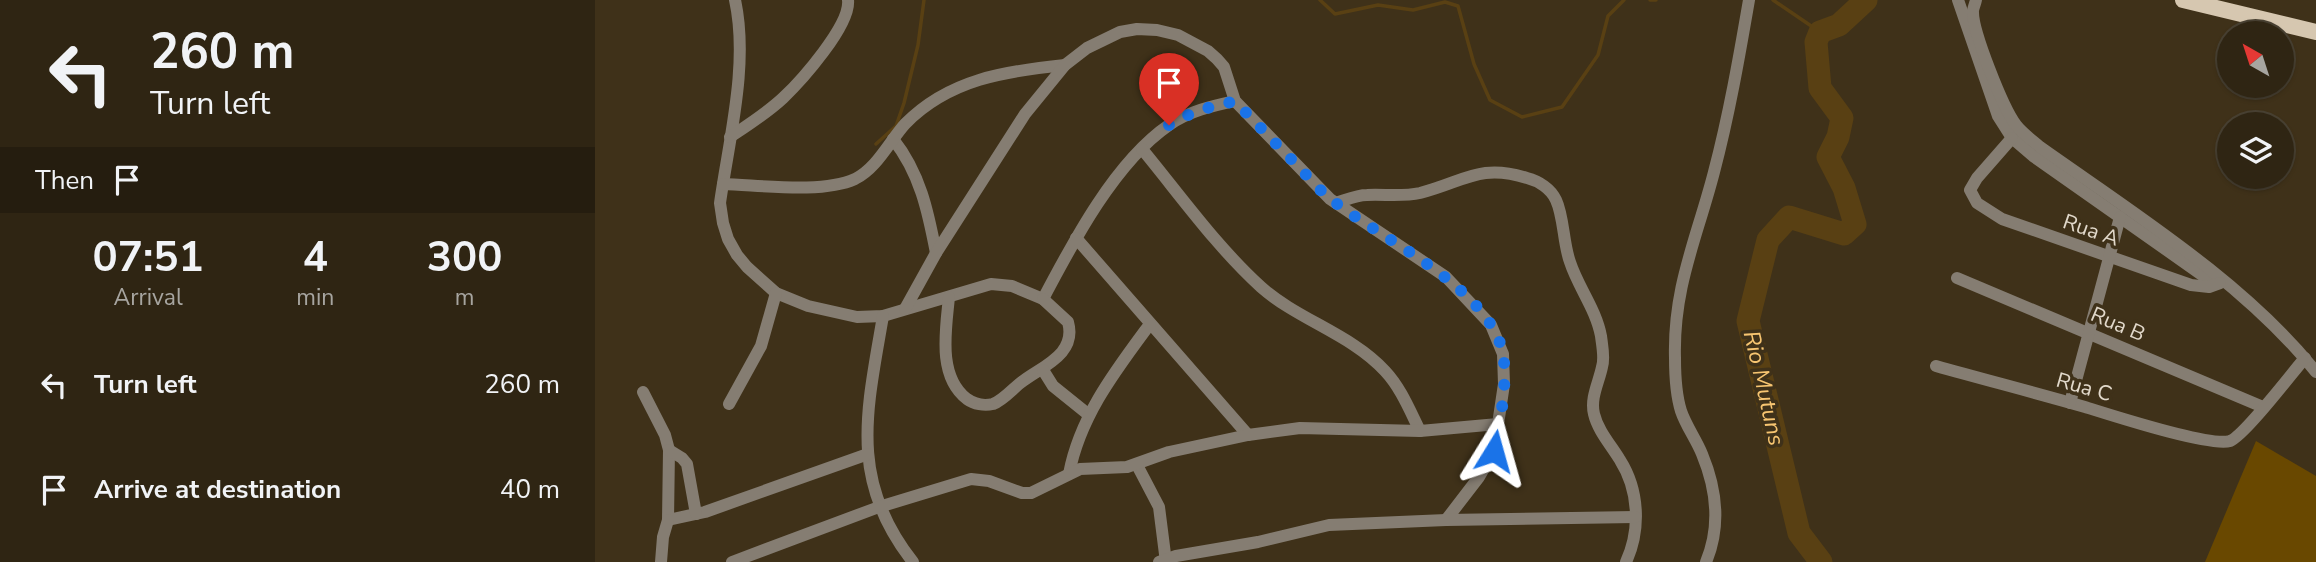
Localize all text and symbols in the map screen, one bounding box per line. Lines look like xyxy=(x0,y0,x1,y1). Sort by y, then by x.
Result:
text: 260 m xyxy=(150,18,294,85)
north arrow xyxy=(2217,21,2294,98)
map controls xyxy=(2217,21,2294,189)
icon: left xyxy=(35,28,126,119)
pin xyxy=(1139,53,1199,125)
icon: arrive xyxy=(1150,64,1188,102)
text: Turn left xyxy=(150,82,270,125)
button: layers xyxy=(2217,112,2294,189)
icon: arrive xyxy=(108,161,146,199)
text: Then xyxy=(35,163,94,198)
street label: Rua A xyxy=(2059,207,2123,253)
text: 07:51 xyxy=(93,229,204,286)
text: 4 xyxy=(303,229,328,286)
text: 300 xyxy=(427,229,502,286)
text: Arrival xyxy=(114,282,183,313)
text: min xyxy=(296,282,334,313)
text: m xyxy=(455,282,475,313)
street label: Rua B xyxy=(2086,300,2150,348)
water label: Rio Mutuns xyxy=(1736,327,1792,449)
icon: left xyxy=(35,366,73,404)
street label: Rua C xyxy=(2053,366,2115,408)
text: Turn left xyxy=(94,367,197,402)
text: 260 m xyxy=(484,367,560,402)
position arrow xyxy=(1457,414,1531,488)
icon: arrive xyxy=(35,471,73,509)
text: Arrive at destination xyxy=(94,472,341,507)
text: 40 m xyxy=(500,472,560,507)

